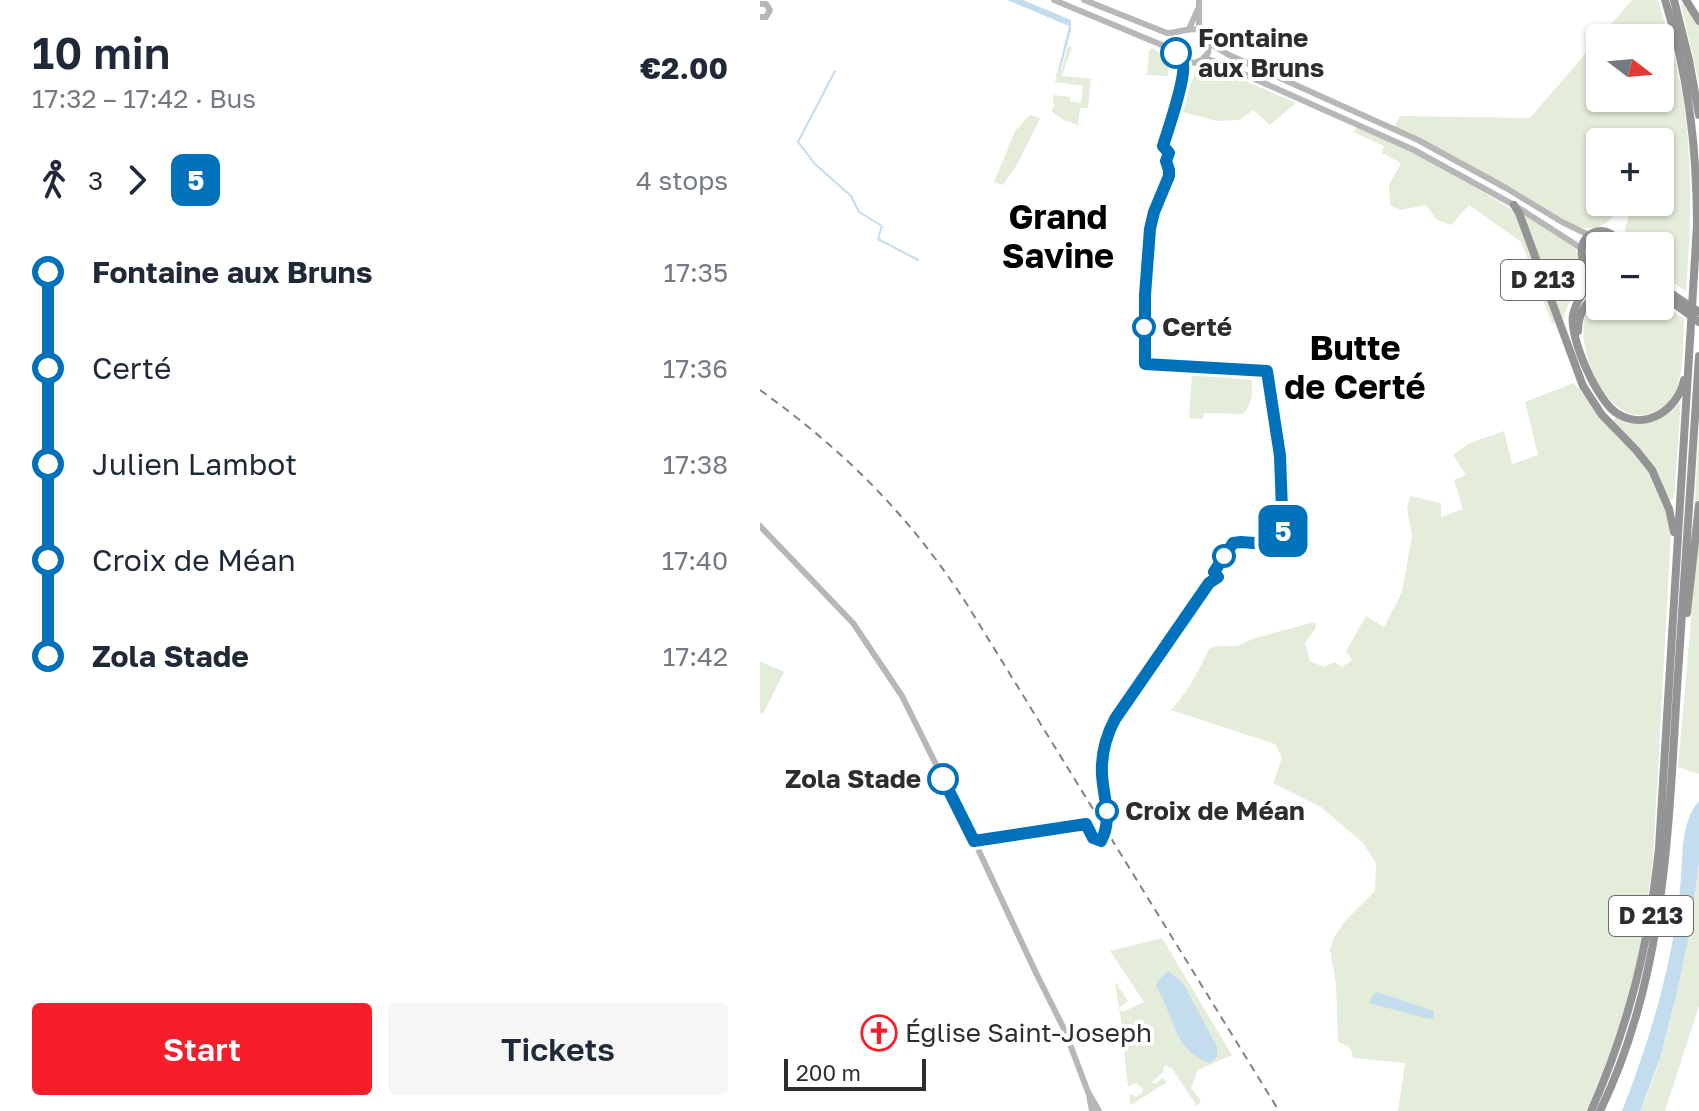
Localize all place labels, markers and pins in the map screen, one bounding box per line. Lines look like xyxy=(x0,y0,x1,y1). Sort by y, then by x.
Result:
place label: Fontaine aux Bruns xyxy=(1198,22,1324,83)
marker: Fontaine aux Bruns xyxy=(1161,38,1191,68)
place label: Certé xyxy=(1162,311,1232,342)
marker: Certé xyxy=(1133,316,1155,338)
unlabelled marker xyxy=(1213,545,1235,567)
place label: Zola Stade xyxy=(785,763,921,794)
marker: Zola Stade xyxy=(928,764,958,794)
place label: Croix de Méan xyxy=(1125,795,1305,826)
marker: Croix de Méan xyxy=(1096,800,1118,822)
church icon: Église Saint-Joseph xyxy=(860,1014,898,1052)
place label: Église Saint-Joseph xyxy=(905,1017,1152,1048)

